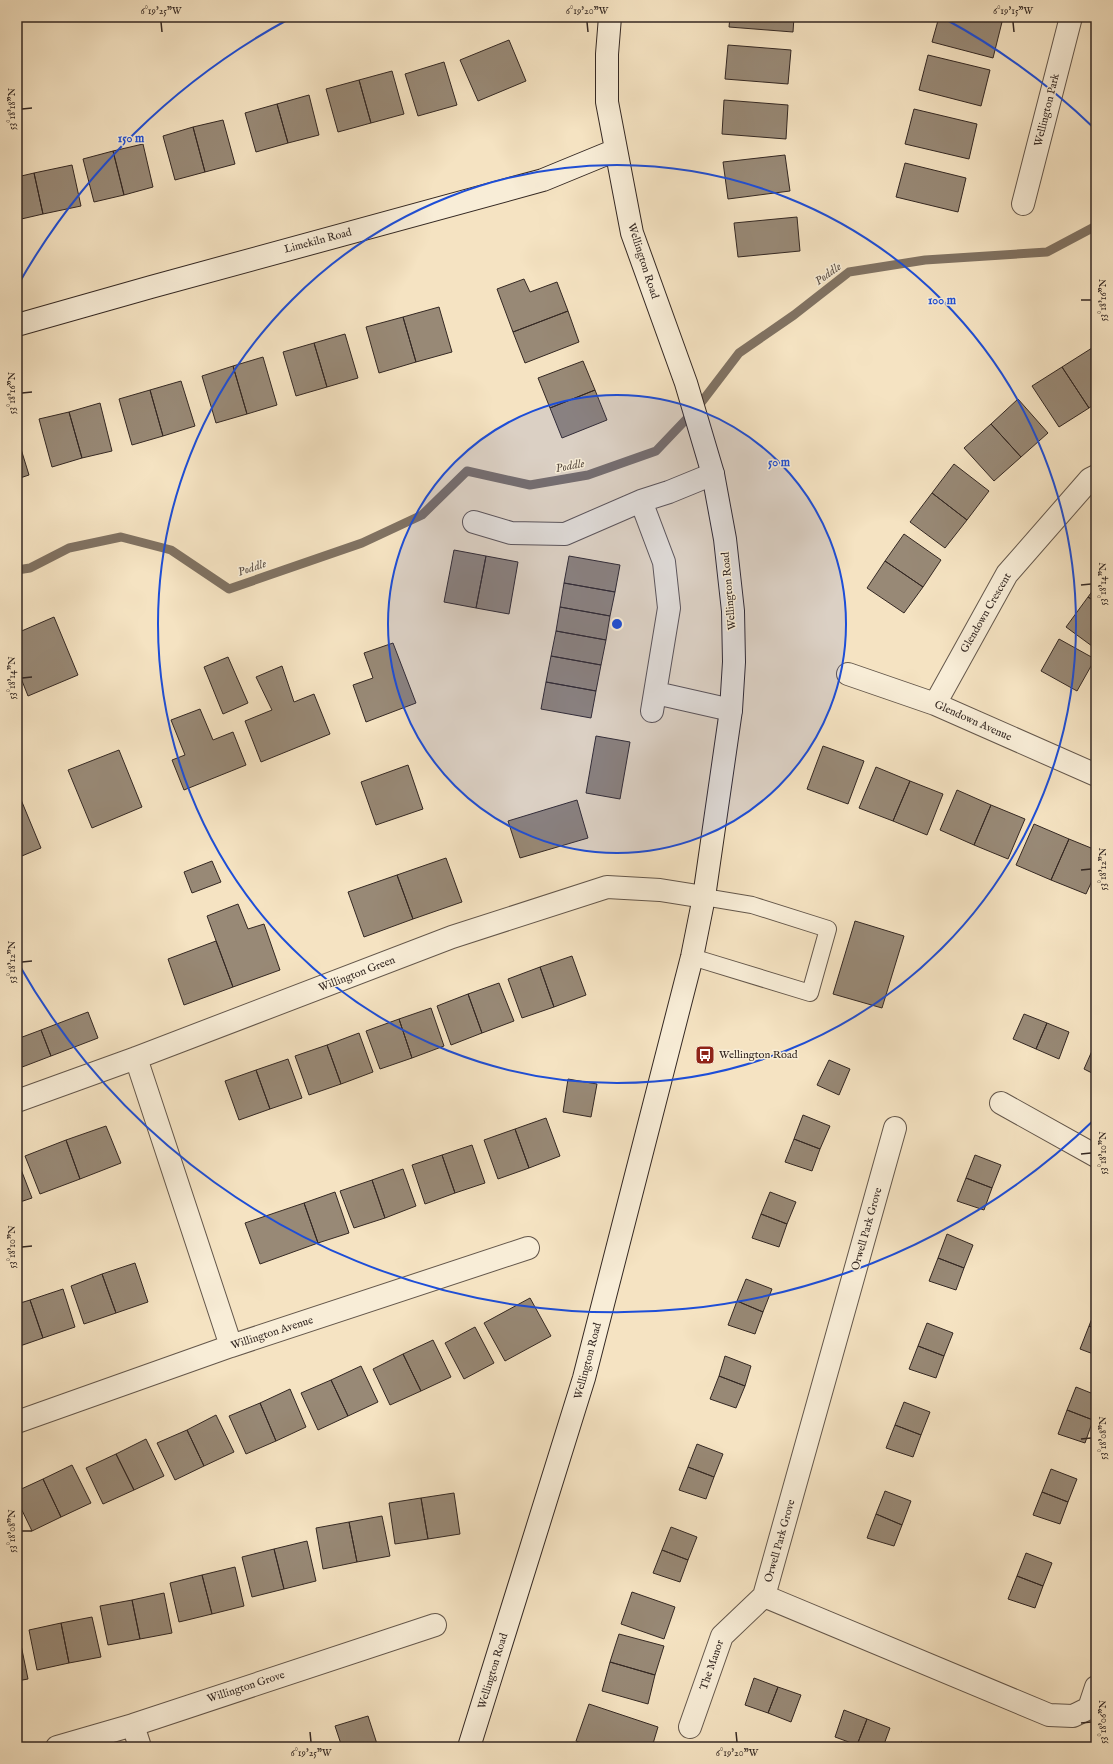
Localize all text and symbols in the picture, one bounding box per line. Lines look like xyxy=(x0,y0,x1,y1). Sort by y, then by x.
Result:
text: 6°19'25"W xyxy=(140,5,182,18)
text: 6°19'20"W xyxy=(566,5,609,18)
text: 6°19'15"W xyxy=(993,5,1034,18)
street label: Wellington Park xyxy=(1031,72,1063,148)
text: 53°18'18"N xyxy=(6,88,19,130)
text: 150 m xyxy=(118,131,145,146)
street label: Wellington Road xyxy=(624,221,662,301)
street label: Limekiln Road xyxy=(283,225,353,257)
water label: Poddle xyxy=(812,259,844,289)
text: 53°18'16"N xyxy=(1097,278,1110,321)
text: 100 m xyxy=(928,293,957,308)
text: 53°18'16"N xyxy=(6,371,19,414)
text: 50 m xyxy=(768,455,791,470)
water label: Poddle xyxy=(554,456,586,476)
street label: Wellington Road xyxy=(719,551,739,631)
water label: Poddle xyxy=(236,556,268,580)
text: 53°18'14"N xyxy=(1097,562,1110,606)
street label: Glendown Crescent xyxy=(957,570,1015,655)
centre of rings xyxy=(610,617,624,631)
text: 53°18'14"N xyxy=(6,656,19,700)
street label: Glendown Avenue xyxy=(932,698,1014,744)
text: 53°18'12"N xyxy=(1097,847,1110,890)
text: 53°18'12"N xyxy=(6,940,19,983)
street label: Willington Green xyxy=(317,953,397,995)
bus stop icon: Wellington Road xyxy=(694,1044,716,1066)
place label: Wellington Road xyxy=(719,1048,798,1062)
text: 53°18'10"N xyxy=(1097,1131,1110,1175)
street label: Orwell Park Grove xyxy=(848,1186,886,1272)
text: 53°18'10"N xyxy=(6,1225,19,1269)
street label: Willington Avenue xyxy=(229,1313,315,1353)
street label: Wellington Road xyxy=(571,1321,605,1401)
text: 53°18'08"N xyxy=(1097,1416,1110,1460)
street label: Orwell Park Grove xyxy=(761,1498,799,1584)
text: 53°18'08"N xyxy=(6,1509,19,1553)
street label: Wellington Road xyxy=(475,1631,511,1711)
street label: The Manor xyxy=(697,1638,727,1692)
street label: Willington Grove xyxy=(205,1668,287,1706)
text: 53°18'06"N xyxy=(1097,1700,1110,1744)
text: 6°19'25"W xyxy=(290,1747,332,1760)
text: 6°19'20"W xyxy=(716,1747,759,1760)

